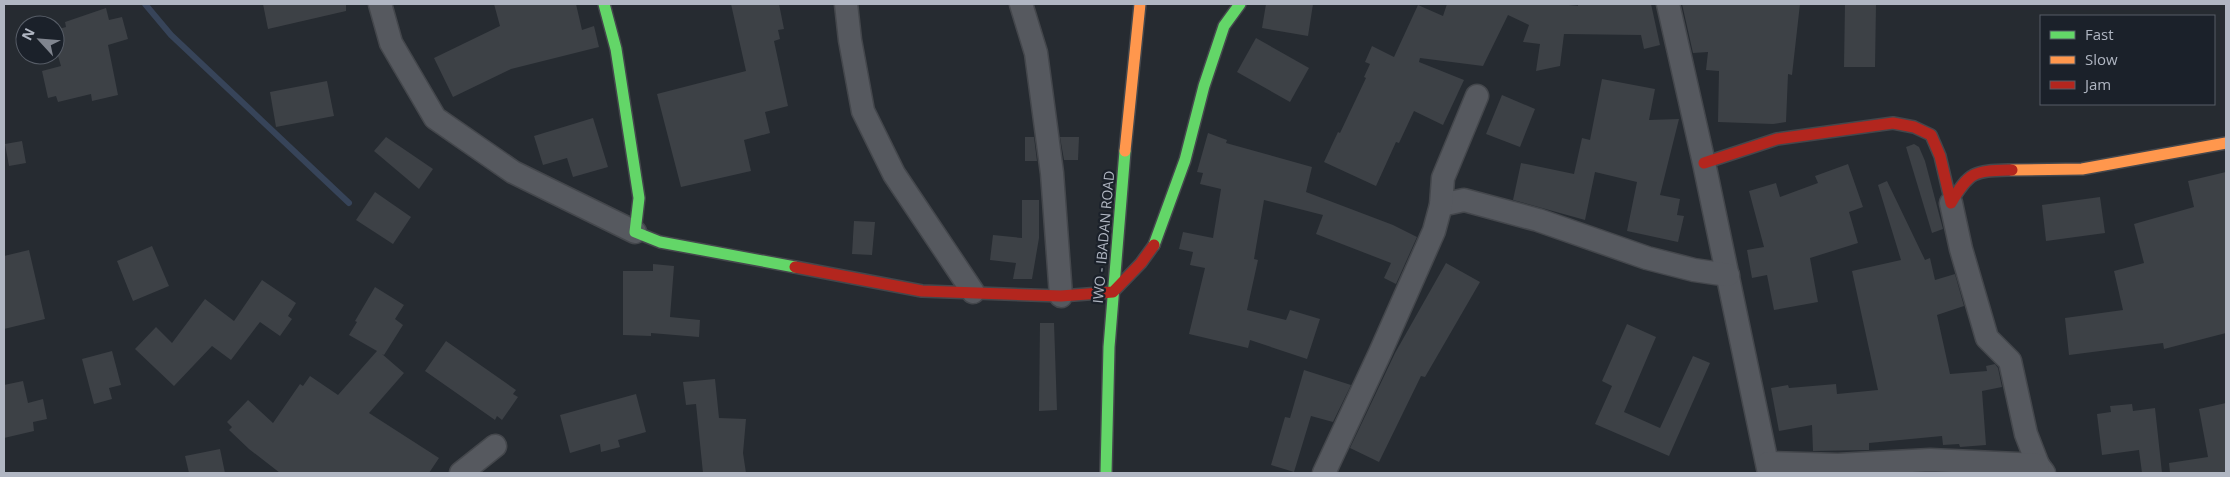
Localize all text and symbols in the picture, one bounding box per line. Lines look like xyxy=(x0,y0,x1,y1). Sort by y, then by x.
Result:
north arrow xyxy=(15,15,65,65)
legend xyxy=(2040,15,2215,105)
text: Fast xyxy=(2085,24,2114,44)
text: N xyxy=(17,25,39,43)
text: Slow xyxy=(2085,49,2118,69)
text: Jam xyxy=(2083,74,2111,94)
street label: IWO - IBADAN ROAD xyxy=(1088,170,1118,304)

